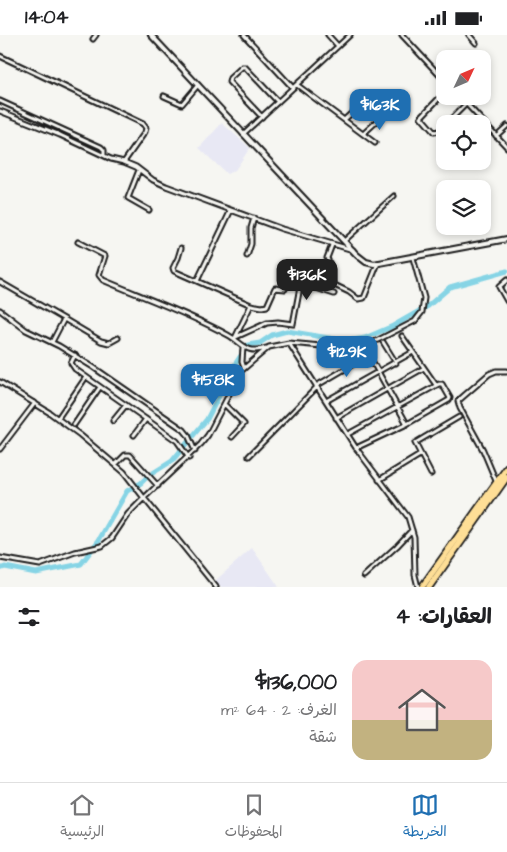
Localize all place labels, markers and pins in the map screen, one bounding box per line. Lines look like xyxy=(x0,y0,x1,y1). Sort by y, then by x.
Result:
pin: $163K xyxy=(345,89,415,131)
pin: $136K xyxy=(272,259,342,301)
pin: $129K xyxy=(312,335,382,378)
pin: $158K xyxy=(178,363,248,406)

